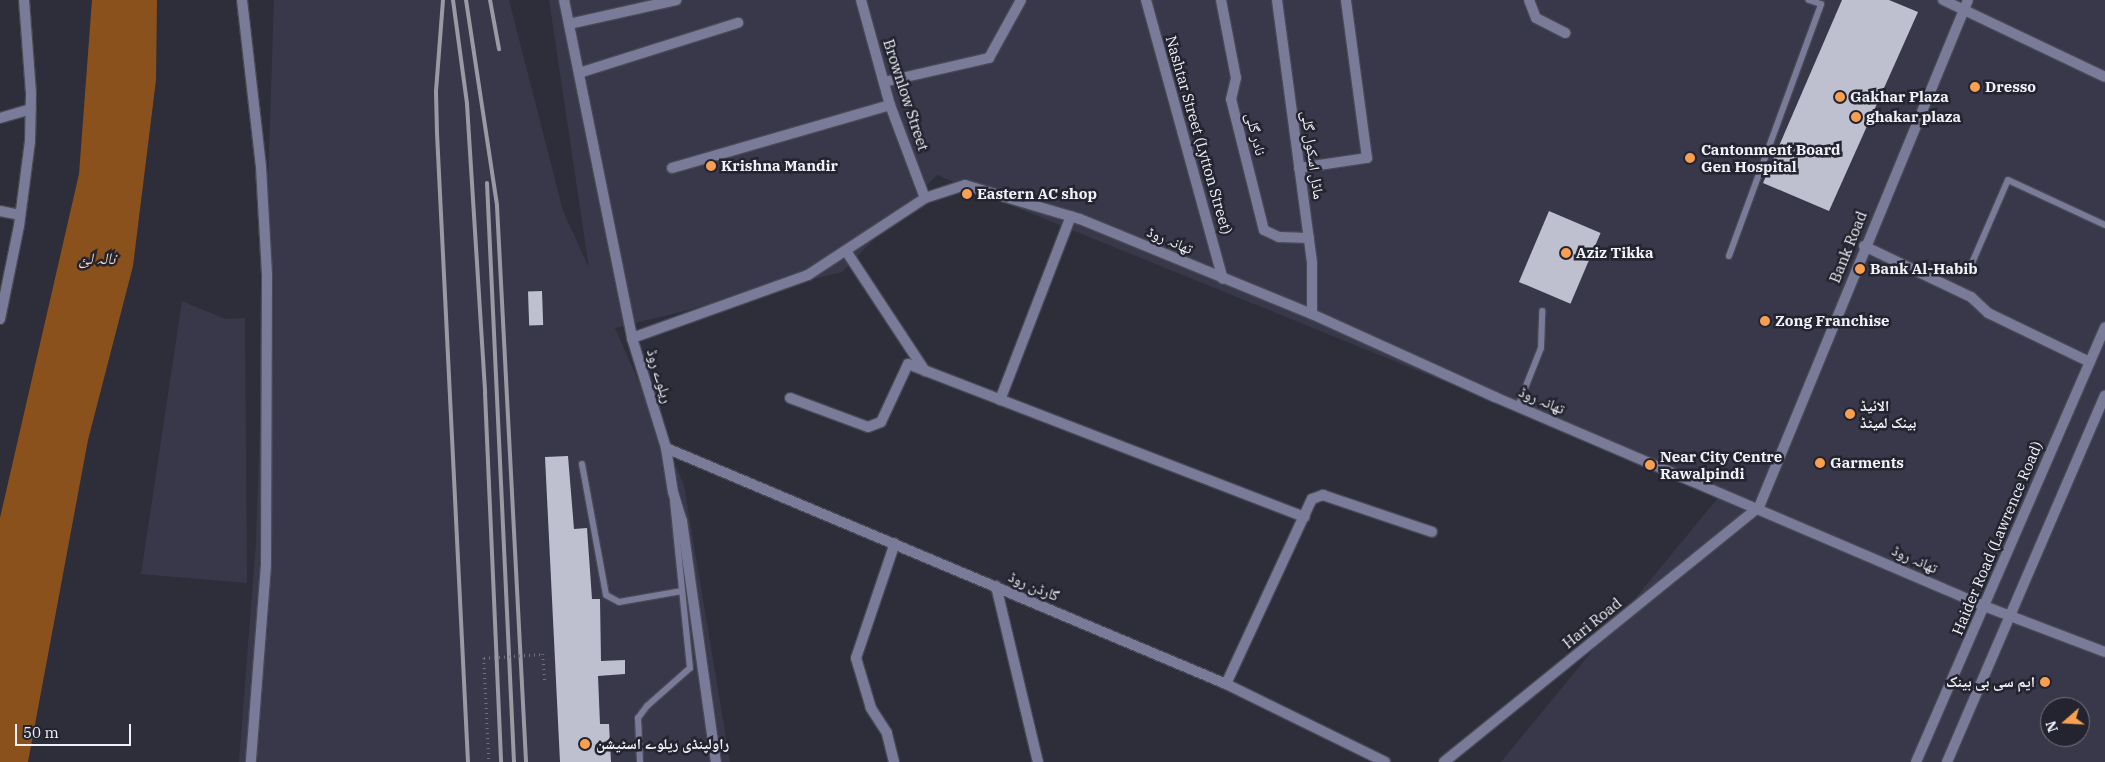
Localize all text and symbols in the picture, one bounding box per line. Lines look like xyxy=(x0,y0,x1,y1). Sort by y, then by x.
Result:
street label: Nashtar Street (Lytton Street) xyxy=(1162,33,1236,237)
street label: Brownlow Street xyxy=(879,37,933,153)
place label: Dresso xyxy=(1985,78,2036,96)
marker: Dresso xyxy=(1969,81,1981,93)
place label: Gakhar Plaza xyxy=(1850,88,1949,106)
marker: Gakhar Plaza xyxy=(1834,91,1846,103)
place label: ghakar plaza xyxy=(1866,108,1961,126)
street label: ماڈل اسکول گلی xyxy=(1298,110,1328,200)
street label: نادر گلی xyxy=(1242,111,1270,157)
marker: ghakar plaza xyxy=(1850,111,1862,123)
place label: Cantonment Board Gen Hospital xyxy=(1701,140,1841,175)
marker: Cantonment Board Gen Hospital xyxy=(1683,151,1697,165)
place label: Krishna Mandir xyxy=(721,157,838,175)
marker: Krishna Mandir xyxy=(705,160,717,172)
place label: Eastern AC shop xyxy=(977,185,1097,203)
marker: Eastern AC shop xyxy=(961,188,973,200)
street label: Bank Road xyxy=(1825,208,1871,286)
street label: تھانہ روڈ xyxy=(1144,222,1196,258)
place label: Aziz Tikka xyxy=(1576,244,1653,262)
marker: Aziz Tikka xyxy=(1560,247,1572,259)
water label: نالہ لئ xyxy=(78,248,116,268)
place label: Bank Al-Habib xyxy=(1870,260,1978,278)
marker: Bank Al-Habib xyxy=(1854,263,1866,275)
place label: Zong Franchise xyxy=(1775,312,1890,330)
marker: Zong Franchise xyxy=(1759,315,1771,327)
street label: ریلوے روڈ xyxy=(643,347,677,405)
street label: تھانہ روڈ xyxy=(1516,382,1568,418)
place label: الائیڈ بینک لمیٹڈ xyxy=(1860,396,1916,431)
marker: الائیڈ بینک لمیٹڈ xyxy=(1844,408,1856,420)
street label: Haider Road (Lawrence Road) xyxy=(1948,438,2046,638)
place label: Near City Centre Rawalpindi xyxy=(1660,447,1782,482)
place label: Garments xyxy=(1830,454,1904,472)
marker: Garments xyxy=(1814,457,1826,469)
marker: Near City Centre Rawalpindi xyxy=(1644,459,1656,471)
street label: تھانہ روڈ xyxy=(1889,541,1941,577)
street label: گارڈن روڈ xyxy=(1006,567,1062,605)
street label: Hari Road xyxy=(1559,594,1625,652)
place label: ایم سی بی بینک xyxy=(1946,673,2035,691)
marker: ایم سی بی بینک xyxy=(2039,676,2051,688)
north arrow xyxy=(2040,697,2090,747)
scale bar xyxy=(18,714,134,746)
text: N xyxy=(2041,718,2062,735)
text: 50 m xyxy=(23,723,59,742)
place label: راولپنڈی ریلوے اسٹیشن xyxy=(596,735,729,753)
marker: راولپنڈی ریلوے اسٹیشن xyxy=(578,737,592,751)

